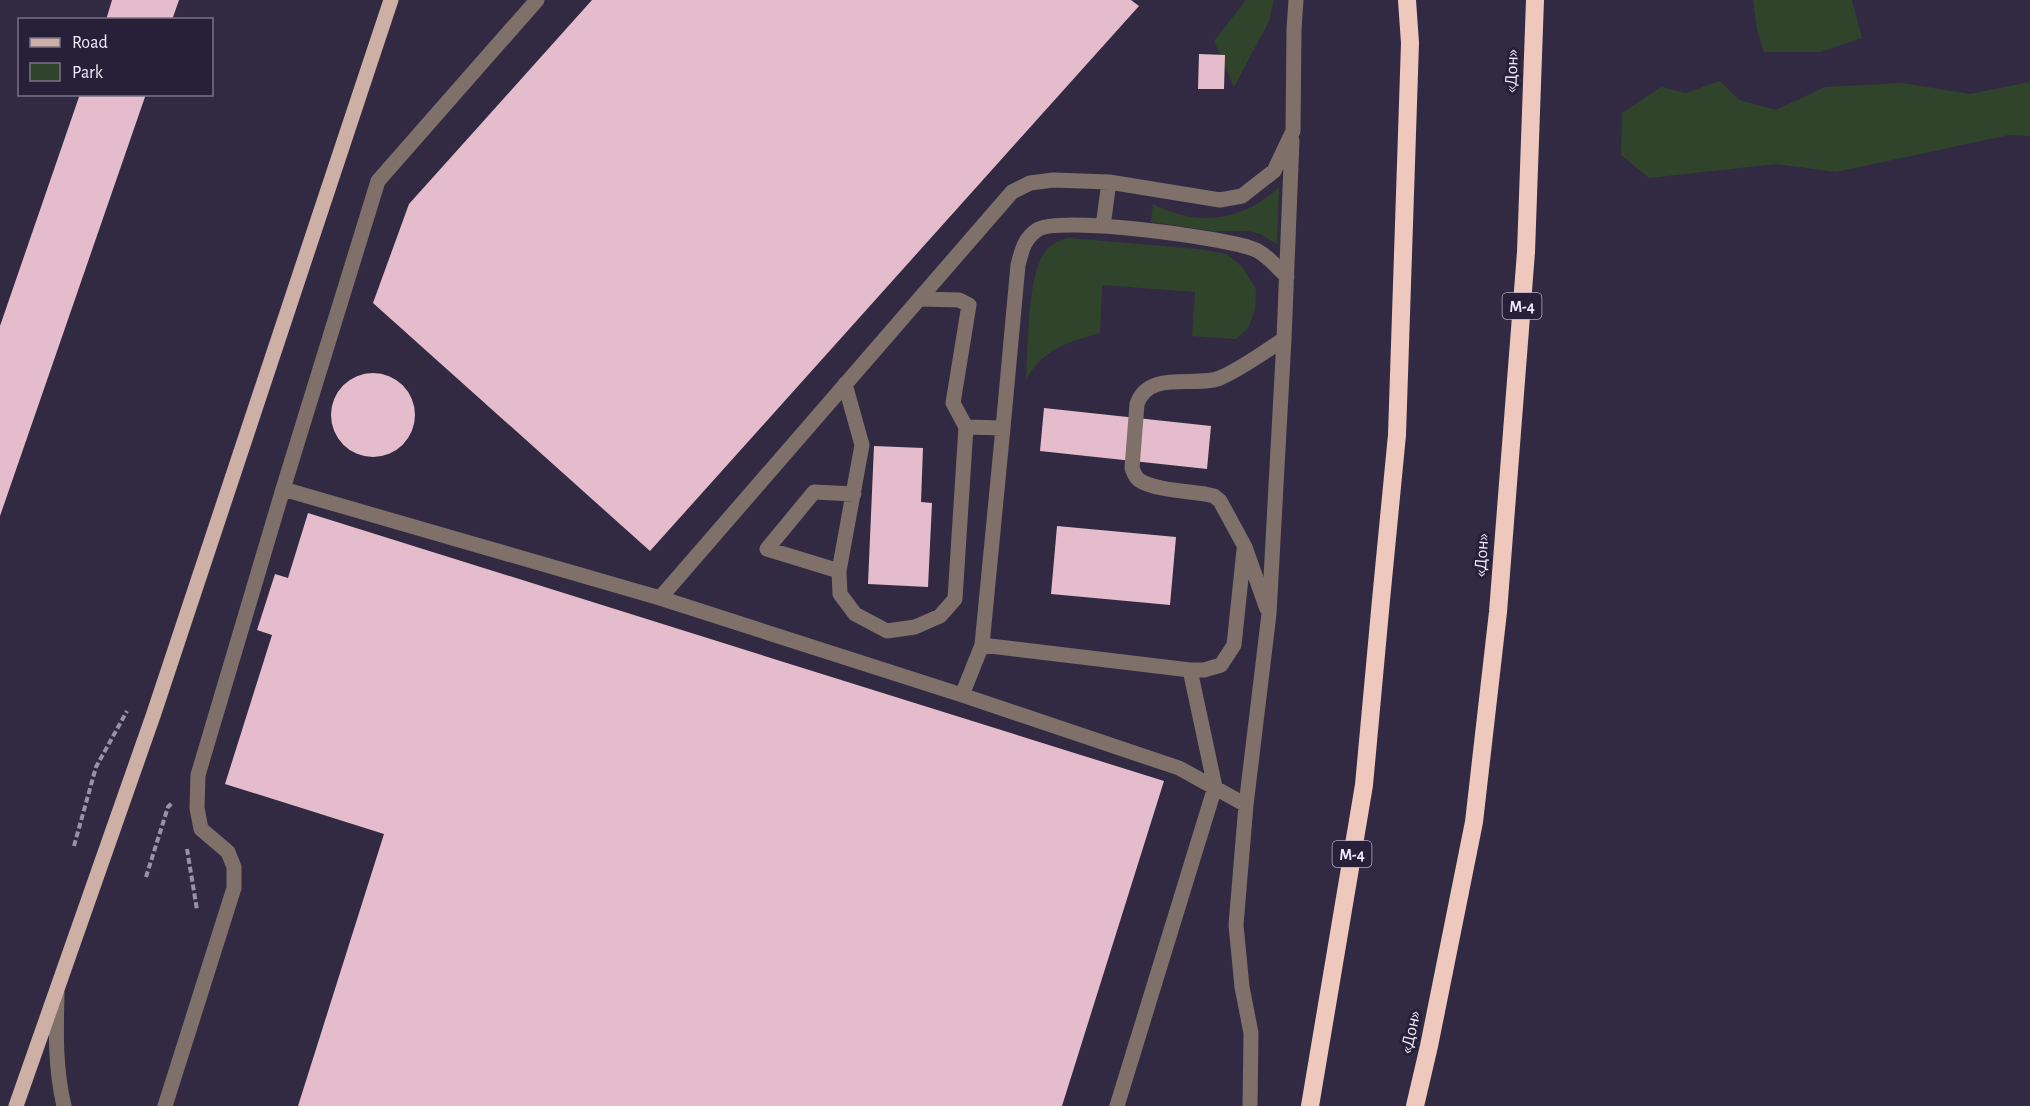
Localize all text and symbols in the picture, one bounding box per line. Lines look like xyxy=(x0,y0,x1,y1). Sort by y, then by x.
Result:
legend xyxy=(18,18,213,96)
text: Road xyxy=(72,34,108,52)
street label: «Дон» xyxy=(1502,49,1522,93)
text: Park xyxy=(72,64,104,82)
road number: М-4 xyxy=(1502,293,1541,319)
street label: «Дон» xyxy=(1471,532,1493,578)
road number: М-4 xyxy=(1332,841,1372,867)
street label: «Дон» xyxy=(1398,1009,1424,1056)

